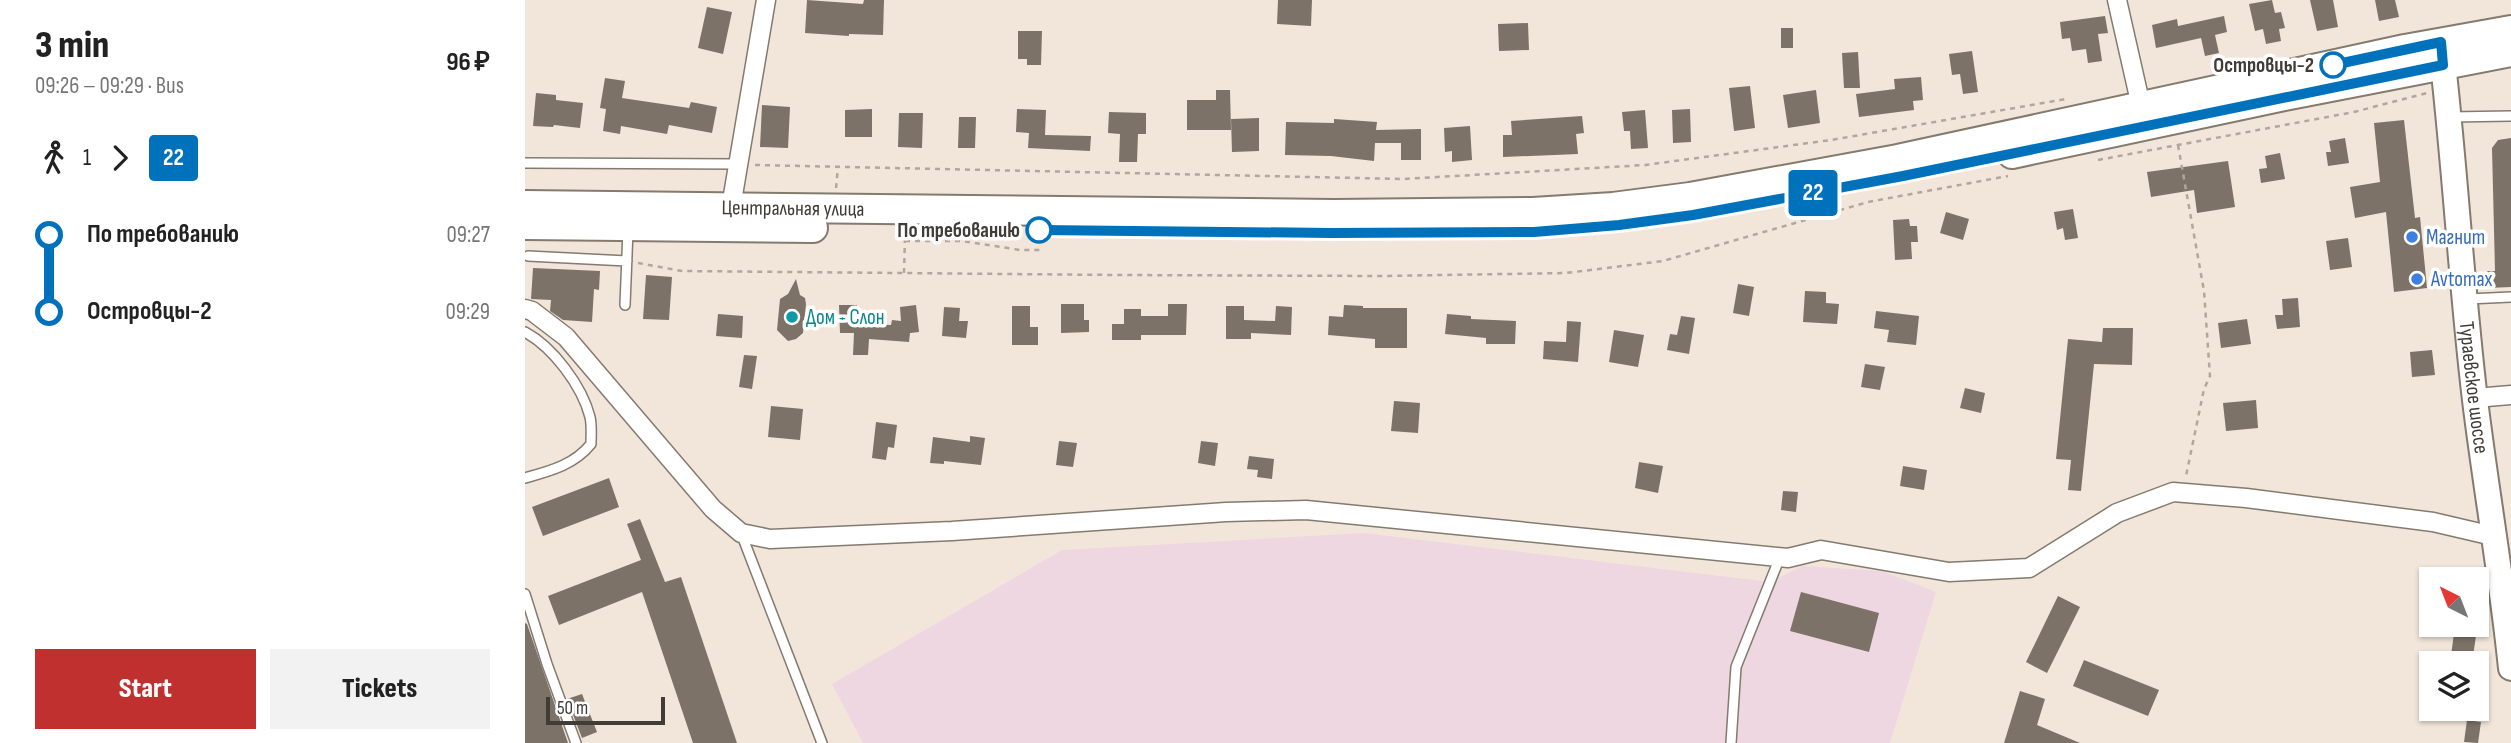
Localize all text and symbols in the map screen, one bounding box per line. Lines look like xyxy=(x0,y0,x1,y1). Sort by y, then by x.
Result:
text: 3 min xyxy=(35,23,109,68)
text: 96 ₽ xyxy=(446,47,490,78)
marker: Островцы-2 xyxy=(2320,52,2346,78)
place label: Островцы-2 xyxy=(2213,53,2314,78)
text: 09:26 – 09:29 · Bus xyxy=(35,72,184,100)
icon: walk xyxy=(35,139,73,177)
icon: forward xyxy=(101,139,139,177)
text: 22 xyxy=(163,143,184,172)
text: 1 xyxy=(83,144,91,172)
line badge: 22 xyxy=(1781,170,1845,216)
text: 22 xyxy=(1802,178,1824,207)
street label: Центральная улица xyxy=(721,195,865,222)
marker: По требованию xyxy=(1026,217,1052,243)
place label: По требованию xyxy=(897,218,1020,243)
text: По требованию xyxy=(87,219,239,250)
text: 09:27 xyxy=(447,221,490,249)
place label: Магнит xyxy=(2426,225,2485,250)
marker: Магнит xyxy=(2404,229,2420,245)
place label: Avtomax xyxy=(2430,267,2493,292)
marker: Avtomax xyxy=(2409,271,2425,287)
text: Островцы-2 xyxy=(87,296,212,327)
text: 09:29 xyxy=(446,298,490,326)
place label: Дом - Слон xyxy=(806,305,885,330)
marker: Дом - Слон xyxy=(784,309,800,325)
street label: Тураевское шоссе xyxy=(2454,320,2494,455)
north arrow xyxy=(2419,567,2489,637)
map controls xyxy=(2419,567,2489,721)
button: Start xyxy=(35,649,256,729)
button: Tickets xyxy=(270,649,490,729)
button: layers xyxy=(2419,651,2489,721)
scale bar xyxy=(546,694,665,726)
text: 50 m xyxy=(557,697,588,720)

